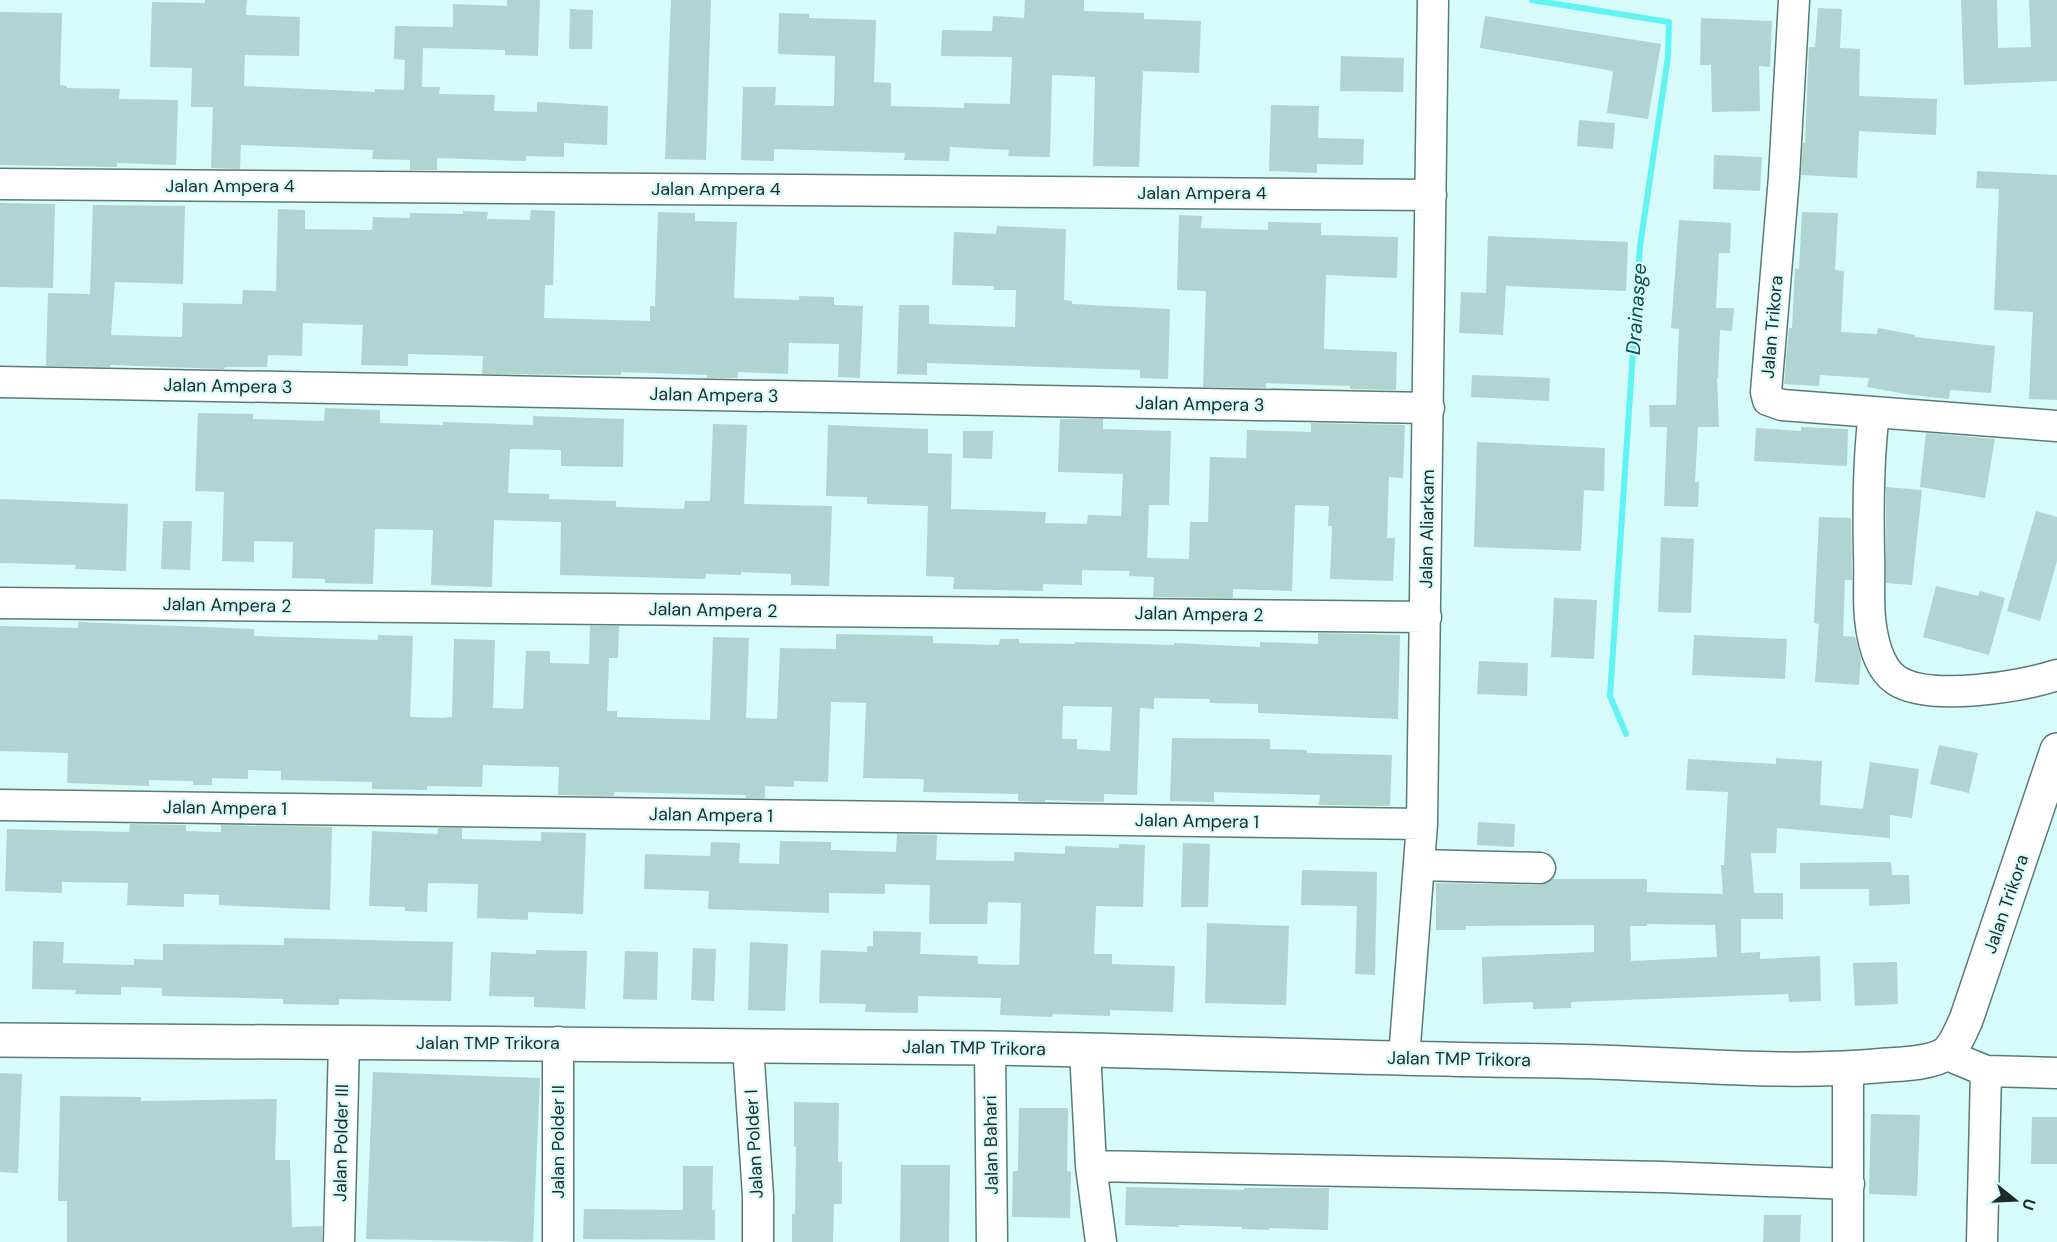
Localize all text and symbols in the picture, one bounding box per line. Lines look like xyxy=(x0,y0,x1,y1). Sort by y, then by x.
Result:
street label: Jalan Ampera 4 xyxy=(165,174,295,198)
street label: Jalan Ampera 4 xyxy=(651,177,781,201)
street label: Jalan Ampera 4 xyxy=(1137,181,1267,205)
water label: Drainasge xyxy=(1620,262,1652,356)
street label: Jalan Trikora xyxy=(1756,274,1788,380)
street label: Jalan Ampera 3 xyxy=(163,373,293,399)
street label: Jalan Ampera 3 xyxy=(649,382,779,408)
street label: Jalan Ampera 3 xyxy=(1135,391,1265,417)
street label: Jalan Aliarkam xyxy=(1414,469,1440,589)
street label: Jalan Ampera 2 xyxy=(162,592,292,618)
street label: Jalan Ampera 2 xyxy=(648,597,778,623)
street label: Jalan Ampera 2 xyxy=(1134,601,1264,627)
street label: Jalan Ampera 1 xyxy=(163,795,287,821)
street label: Jalan Ampera 1 xyxy=(649,802,773,828)
street label: Jalan Ampera 1 xyxy=(1135,808,1259,834)
street label: Jalan Trikora xyxy=(1978,851,2034,957)
street label: Jalan TMP Trikora xyxy=(416,1031,560,1055)
street label: Jalan TMP Trikora xyxy=(902,1035,1046,1061)
street label: Jalan TMP Trikora xyxy=(1387,1046,1531,1072)
street label: Jalan Polder III xyxy=(328,1084,354,1202)
street label: Jalan Polder II xyxy=(546,1085,570,1199)
street label: Jalan Polder I xyxy=(739,1089,769,1199)
street label: Jalan Bahari xyxy=(978,1095,1004,1195)
north arrow xyxy=(1985,1170,2045,1230)
text: U xyxy=(2017,1196,2040,1213)

